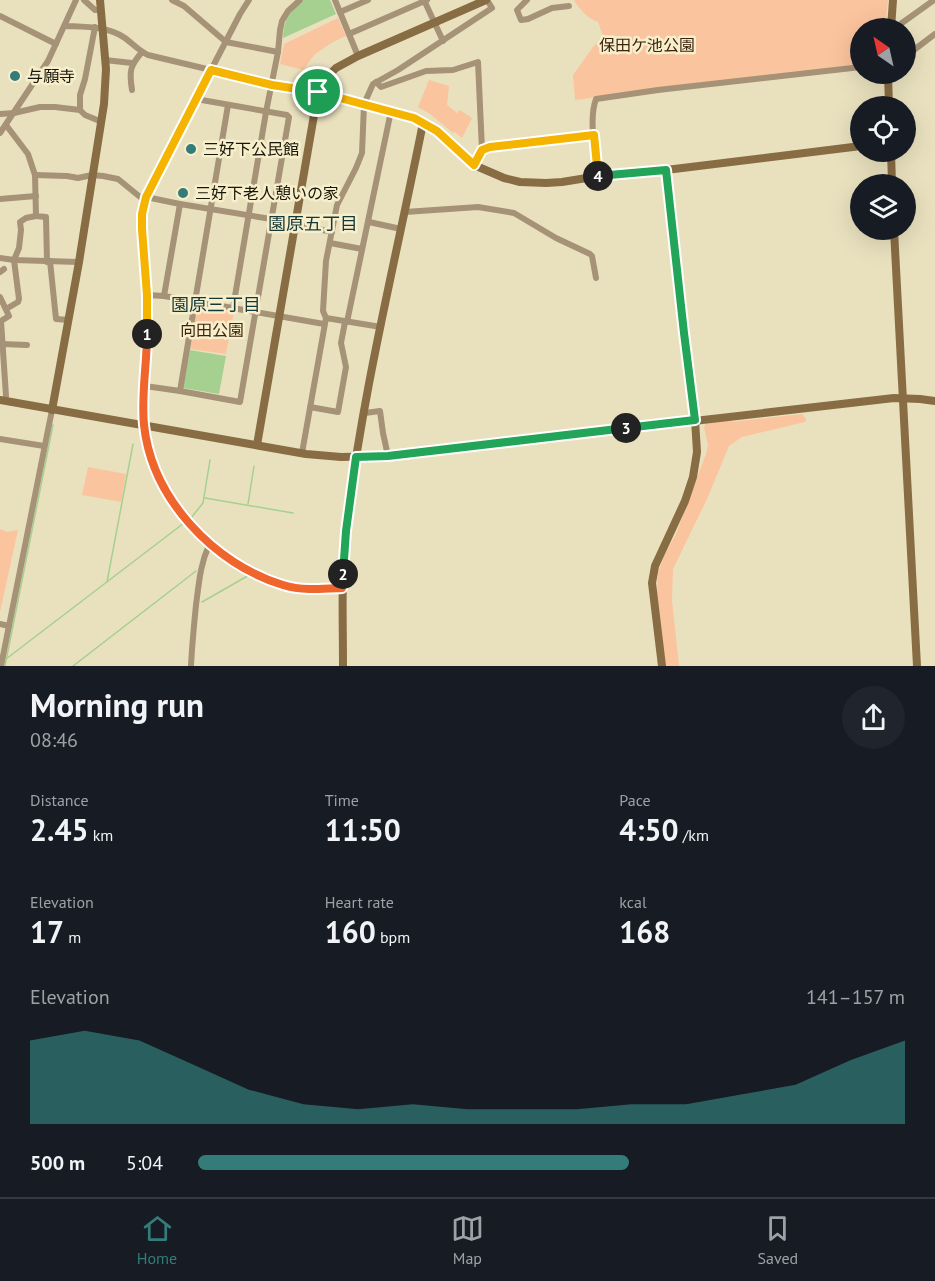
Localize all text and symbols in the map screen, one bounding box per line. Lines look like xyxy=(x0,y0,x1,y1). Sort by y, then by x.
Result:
north arrow xyxy=(850,18,916,84)
map controls xyxy=(850,18,916,240)
park label: 保田ケ池公園 xyxy=(599,35,695,55)
place label: 与願寺 xyxy=(27,66,75,86)
pin xyxy=(292,66,343,117)
marker: 与願寺 xyxy=(8,69,22,83)
icon: arrive xyxy=(301,75,334,108)
button: locate xyxy=(850,96,916,162)
place label: 三好下公民館 xyxy=(203,139,299,159)
marker: 三好下公民館 xyxy=(184,142,198,156)
pin: 4 xyxy=(583,161,613,191)
text: 4 xyxy=(593,166,603,186)
button: layers xyxy=(850,174,916,240)
place label: 三好下老人憩いの家 xyxy=(195,183,339,203)
marker: 三好下老人憩いの家 xyxy=(176,186,190,200)
district label: 園原五丁目 xyxy=(268,212,358,235)
district label: 園原三丁目 xyxy=(171,293,261,316)
pin: 1 xyxy=(132,319,162,349)
park label: 向田公園 xyxy=(180,320,244,340)
text: 1 xyxy=(142,324,152,344)
pin: 3 xyxy=(611,413,641,443)
text: 3 xyxy=(621,418,631,438)
pin: 2 xyxy=(328,559,358,589)
text: 2 xyxy=(338,564,348,584)
text: Morning run xyxy=(30,683,204,726)
button: share xyxy=(842,686,905,749)
text: 08:46 xyxy=(30,727,78,753)
text: Distance xyxy=(30,790,89,810)
text: Time xyxy=(325,790,359,810)
text: Pace xyxy=(619,790,651,810)
text: 2.45 xyxy=(30,810,88,849)
text: 11:50 xyxy=(325,810,401,849)
text: 4:50 xyxy=(619,810,678,849)
text: km xyxy=(88,825,113,845)
text: /km xyxy=(678,825,709,845)
text: Elevation xyxy=(30,892,94,912)
text: Heart rate xyxy=(325,892,394,912)
text: kcal xyxy=(619,892,647,912)
text: 17 xyxy=(30,912,64,951)
text: 160 xyxy=(325,912,376,951)
text: 168 xyxy=(619,912,670,951)
text: m xyxy=(64,927,81,947)
text: bpm xyxy=(376,927,410,947)
text: Elevation xyxy=(30,984,110,1010)
text: 141–157 m xyxy=(806,984,905,1010)
text: 500 m xyxy=(30,1150,85,1176)
text: 5:04 xyxy=(126,1150,163,1176)
tab: Home xyxy=(137,1212,177,1268)
tab: Map xyxy=(451,1212,484,1268)
tab: Saved xyxy=(757,1212,798,1268)

